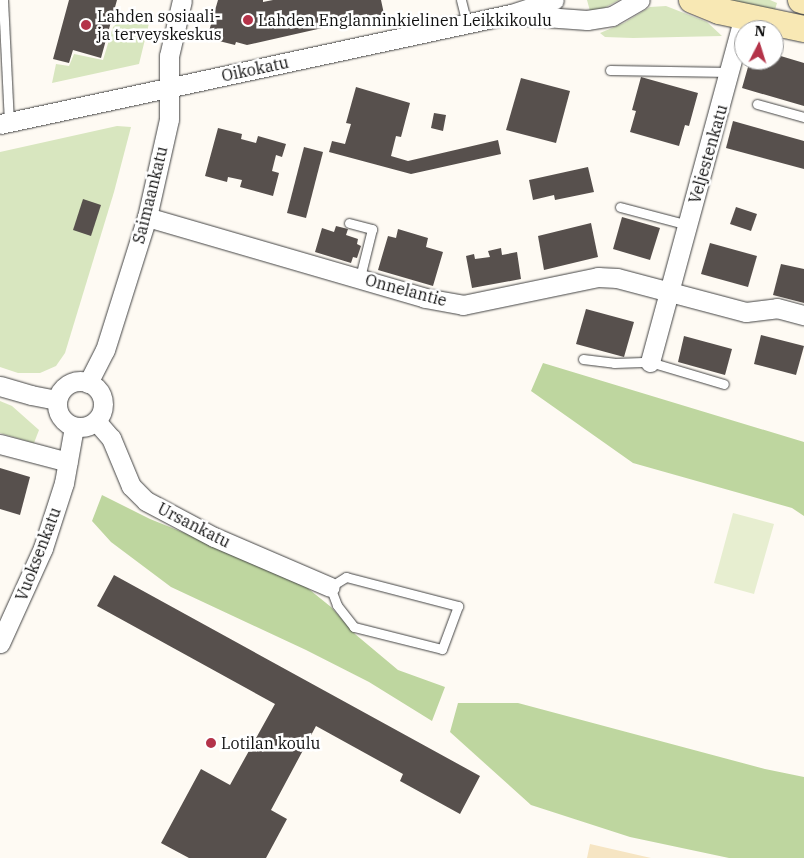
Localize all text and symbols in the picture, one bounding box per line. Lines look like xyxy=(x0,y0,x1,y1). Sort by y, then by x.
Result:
place label: Lahden sosiaali- ja terveyskeskus xyxy=(97,6,222,44)
place label: Lahden Englanninkielinen Leikkikoulu xyxy=(258,10,552,30)
marker: Lahden Englanninkielinen Leikkikoulu xyxy=(242,14,254,26)
marker: Lahden sosiaali- ja terveyskeskus xyxy=(79,18,93,32)
north arrow xyxy=(734,20,784,70)
text: N xyxy=(754,22,767,41)
street label: Oikokatu xyxy=(220,53,290,85)
street label: Veljestenkatu xyxy=(685,102,731,206)
street label: Saimaankatu xyxy=(129,144,171,246)
street label: Onnelantie xyxy=(363,270,449,310)
street label: Ursankatu xyxy=(154,498,234,552)
street label: Vuoksenkatu xyxy=(11,505,65,603)
place label: Lotilan koulu xyxy=(221,733,320,753)
marker: Lotilan koulu xyxy=(205,737,217,749)

